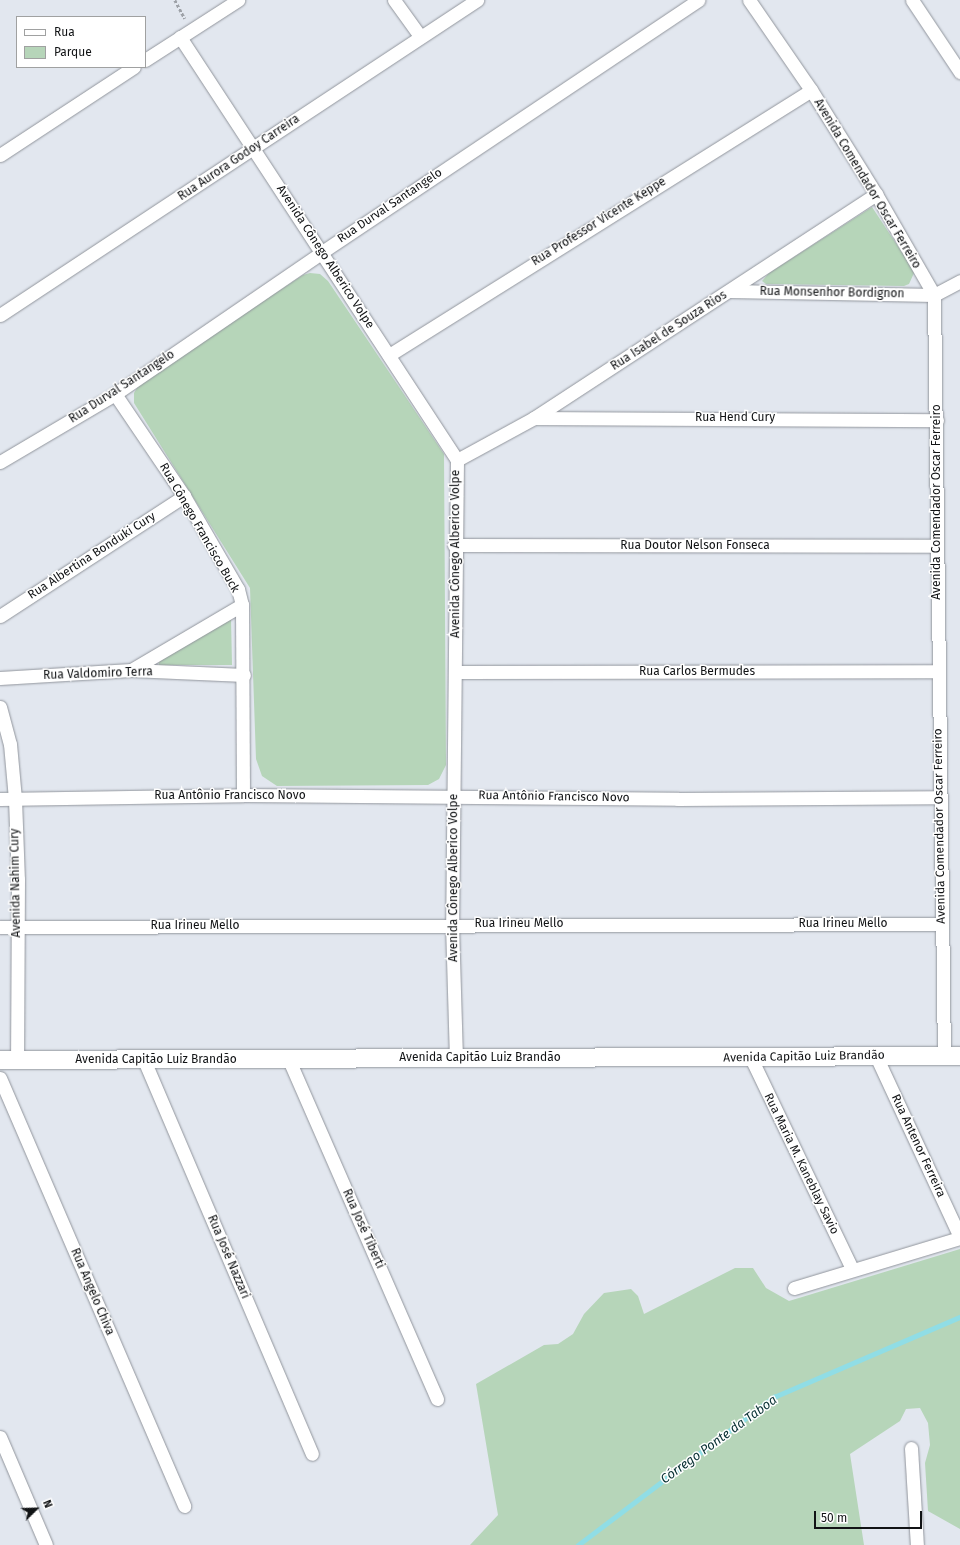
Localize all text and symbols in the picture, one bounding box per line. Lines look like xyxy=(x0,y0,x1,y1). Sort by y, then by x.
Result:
legend xyxy=(16,16,146,68)
text: Rua xyxy=(54,25,75,39)
text: Parque xyxy=(54,45,92,59)
street label: Avenida Comendador Oscar Ferreiro xyxy=(810,96,924,272)
street label: Rua Aurora Godoy Carreira xyxy=(175,112,303,204)
street label: Rua Durval Santangelo xyxy=(335,166,445,246)
street label: Rua Professor Vicente Keppe xyxy=(529,175,669,269)
street label: Avenida Cônego Alberico Volpe xyxy=(273,183,377,331)
street label: Rua Monsenhor Bordignon xyxy=(759,285,905,301)
street label: Rua Isabel de Souza Rios xyxy=(608,288,730,374)
street label: Rua Durval Santangelo xyxy=(66,347,178,427)
street label: Avenida Comendador Oscar Ferreiro xyxy=(930,404,944,600)
street label: Rua Hend Cury xyxy=(695,411,775,425)
street label: Rua Cônego Francisco Buck xyxy=(156,461,242,595)
street label: Avenida Cônego Alberico Volpe xyxy=(449,470,463,638)
street label: Rua Albertina Bonduki Cury xyxy=(25,509,159,603)
street label: Rua Doutor Nelson Fonseca xyxy=(620,539,770,553)
street label: Rua Valdomiro Terra xyxy=(43,665,153,683)
street label: Rua Carlos Bermudes xyxy=(639,665,755,679)
street label: Avenida Comendador Oscar Ferreiro xyxy=(931,728,949,924)
street label: Rua Antônio Francisco Novo xyxy=(478,788,630,806)
street label: Rua Antônio Francisco Novo xyxy=(154,789,306,803)
street label: Avenida Cônego Alberico Volpe xyxy=(447,794,461,962)
street label: Avenida Nahim Cury xyxy=(8,828,24,938)
street label: Rua Irineu Mello xyxy=(474,917,564,931)
street label: Rua Irineu Mello xyxy=(798,917,888,931)
street label: Rua Irineu Mello xyxy=(150,919,240,933)
street label: Avenida Capitão Luiz Brandão xyxy=(723,1048,885,1066)
street label: Avenida Capitão Luiz Brandão xyxy=(399,1051,561,1065)
street label: Avenida Capitão Luiz Brandão xyxy=(75,1053,237,1067)
street label: Rua Maria M. Kaneblay Savio xyxy=(761,1091,841,1237)
street label: Rua Antenor Ferreira xyxy=(888,1092,948,1200)
street label: Rua José Tiberti xyxy=(339,1187,387,1271)
street label: Rua José Nazzari xyxy=(204,1213,252,1301)
street label: Rua Angelo Chiva xyxy=(67,1246,117,1338)
water label: Córrego Ponte da Taboa xyxy=(658,1393,780,1487)
north arrow xyxy=(16,1489,56,1529)
text: N xyxy=(40,1498,55,1510)
scale bar xyxy=(816,1503,924,1529)
text: 50 m xyxy=(821,1511,847,1525)

